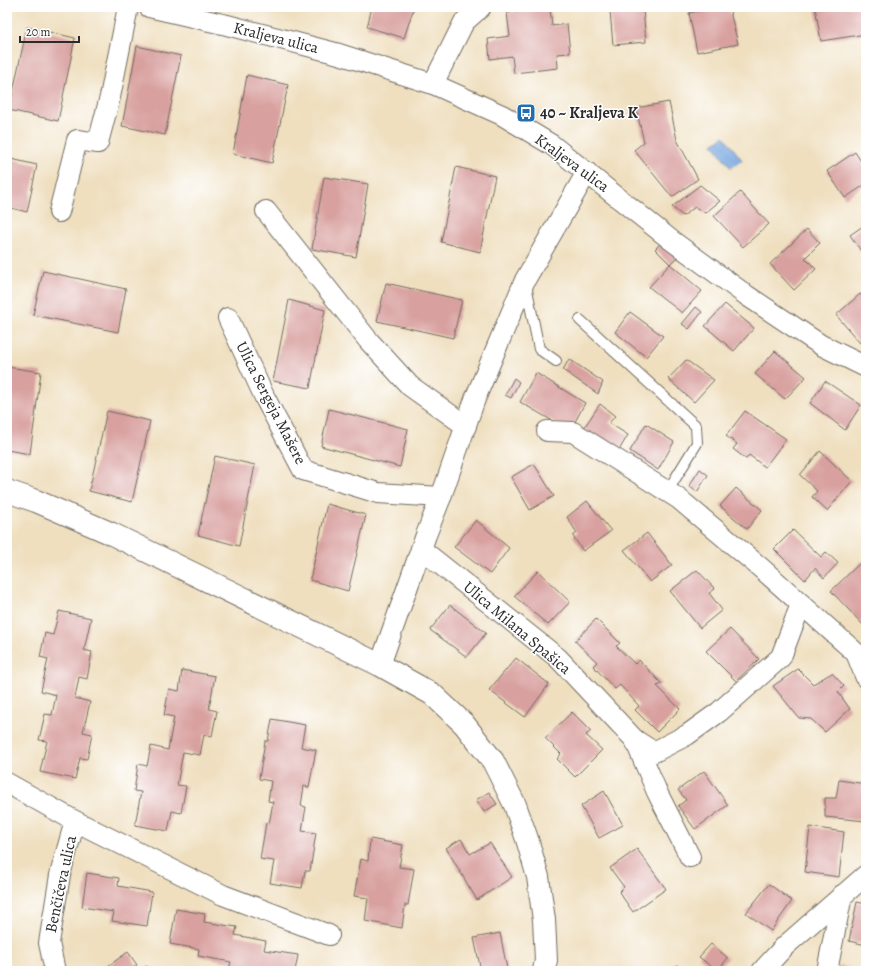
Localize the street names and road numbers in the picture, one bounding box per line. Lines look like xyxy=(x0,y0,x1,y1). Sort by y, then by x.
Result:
street label: Kraljeva ulica xyxy=(231,17,321,59)
street label: Kraljeva ulica xyxy=(530,128,614,198)
street label: Ulica Sergeja Mašere xyxy=(230,338,312,468)
street label: Ulica Milana Spašica xyxy=(458,576,576,680)
street label: Benčičeva ulica xyxy=(40,833,82,935)

